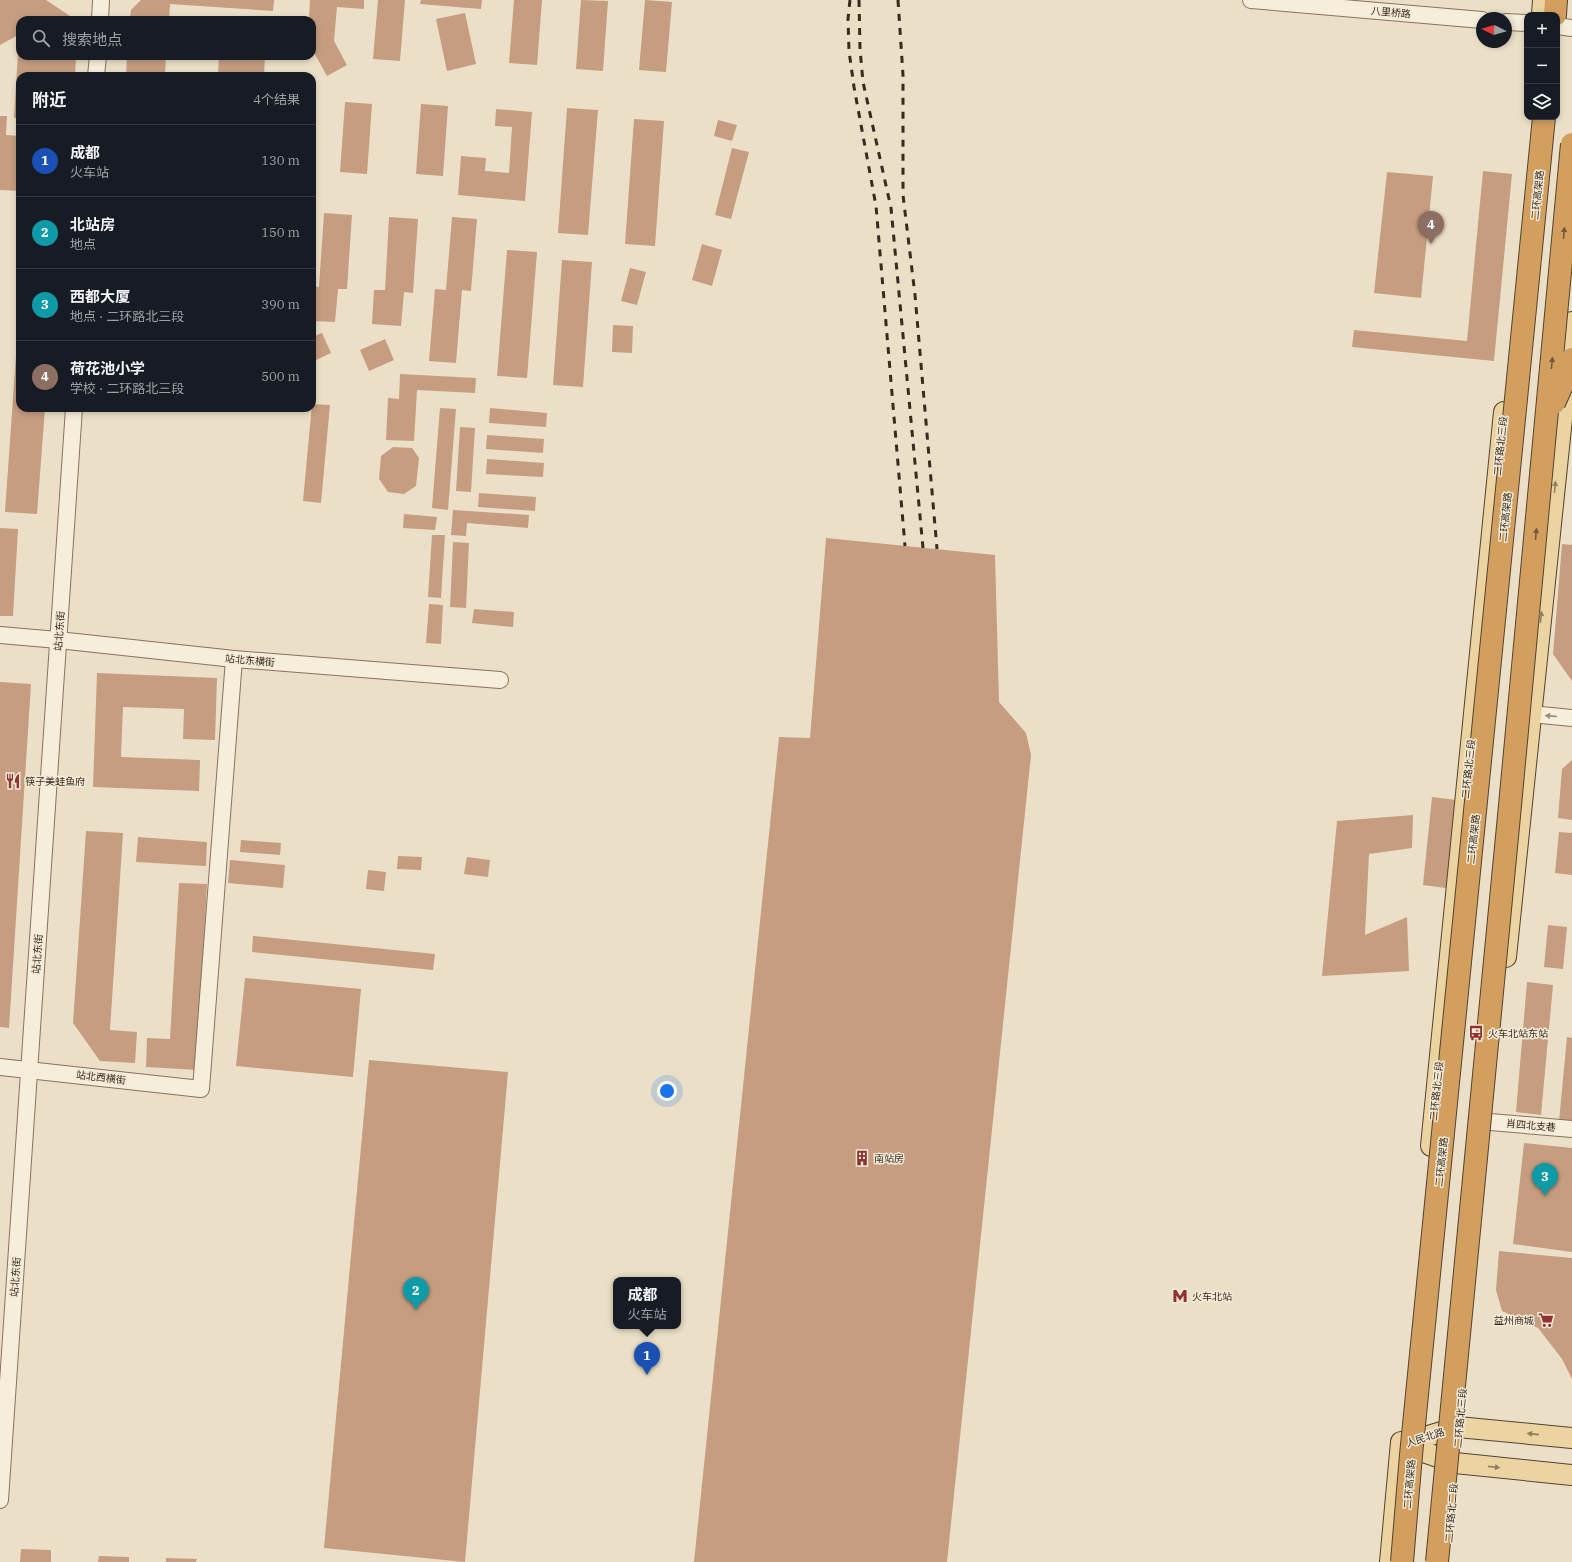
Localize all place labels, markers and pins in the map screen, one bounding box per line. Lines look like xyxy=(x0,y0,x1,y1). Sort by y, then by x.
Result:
pin: 4 xyxy=(1418,211,1444,244)
restaurant icon: 筷子美蛙鱼府 xyxy=(4,772,22,790)
place label: 筷子美蛙鱼府 xyxy=(25,775,85,788)
bus stop icon: 火车北站东站 xyxy=(1467,1024,1485,1042)
place label: 火车北站东站 xyxy=(1488,1027,1548,1040)
building icon: 南站房 xyxy=(853,1149,871,1167)
place label: 南站房 xyxy=(874,1152,904,1165)
pin: 3 xyxy=(1532,1163,1558,1196)
pin: 2 xyxy=(403,1277,429,1310)
metro station icon: 火车北站 xyxy=(1171,1287,1189,1305)
place label: 火车北站 xyxy=(1192,1290,1232,1303)
supermarket icon: 益州商城 xyxy=(1537,1311,1555,1329)
place label: 益州商城 xyxy=(1494,1314,1534,1327)
pin: 1 xyxy=(634,1342,660,1375)

